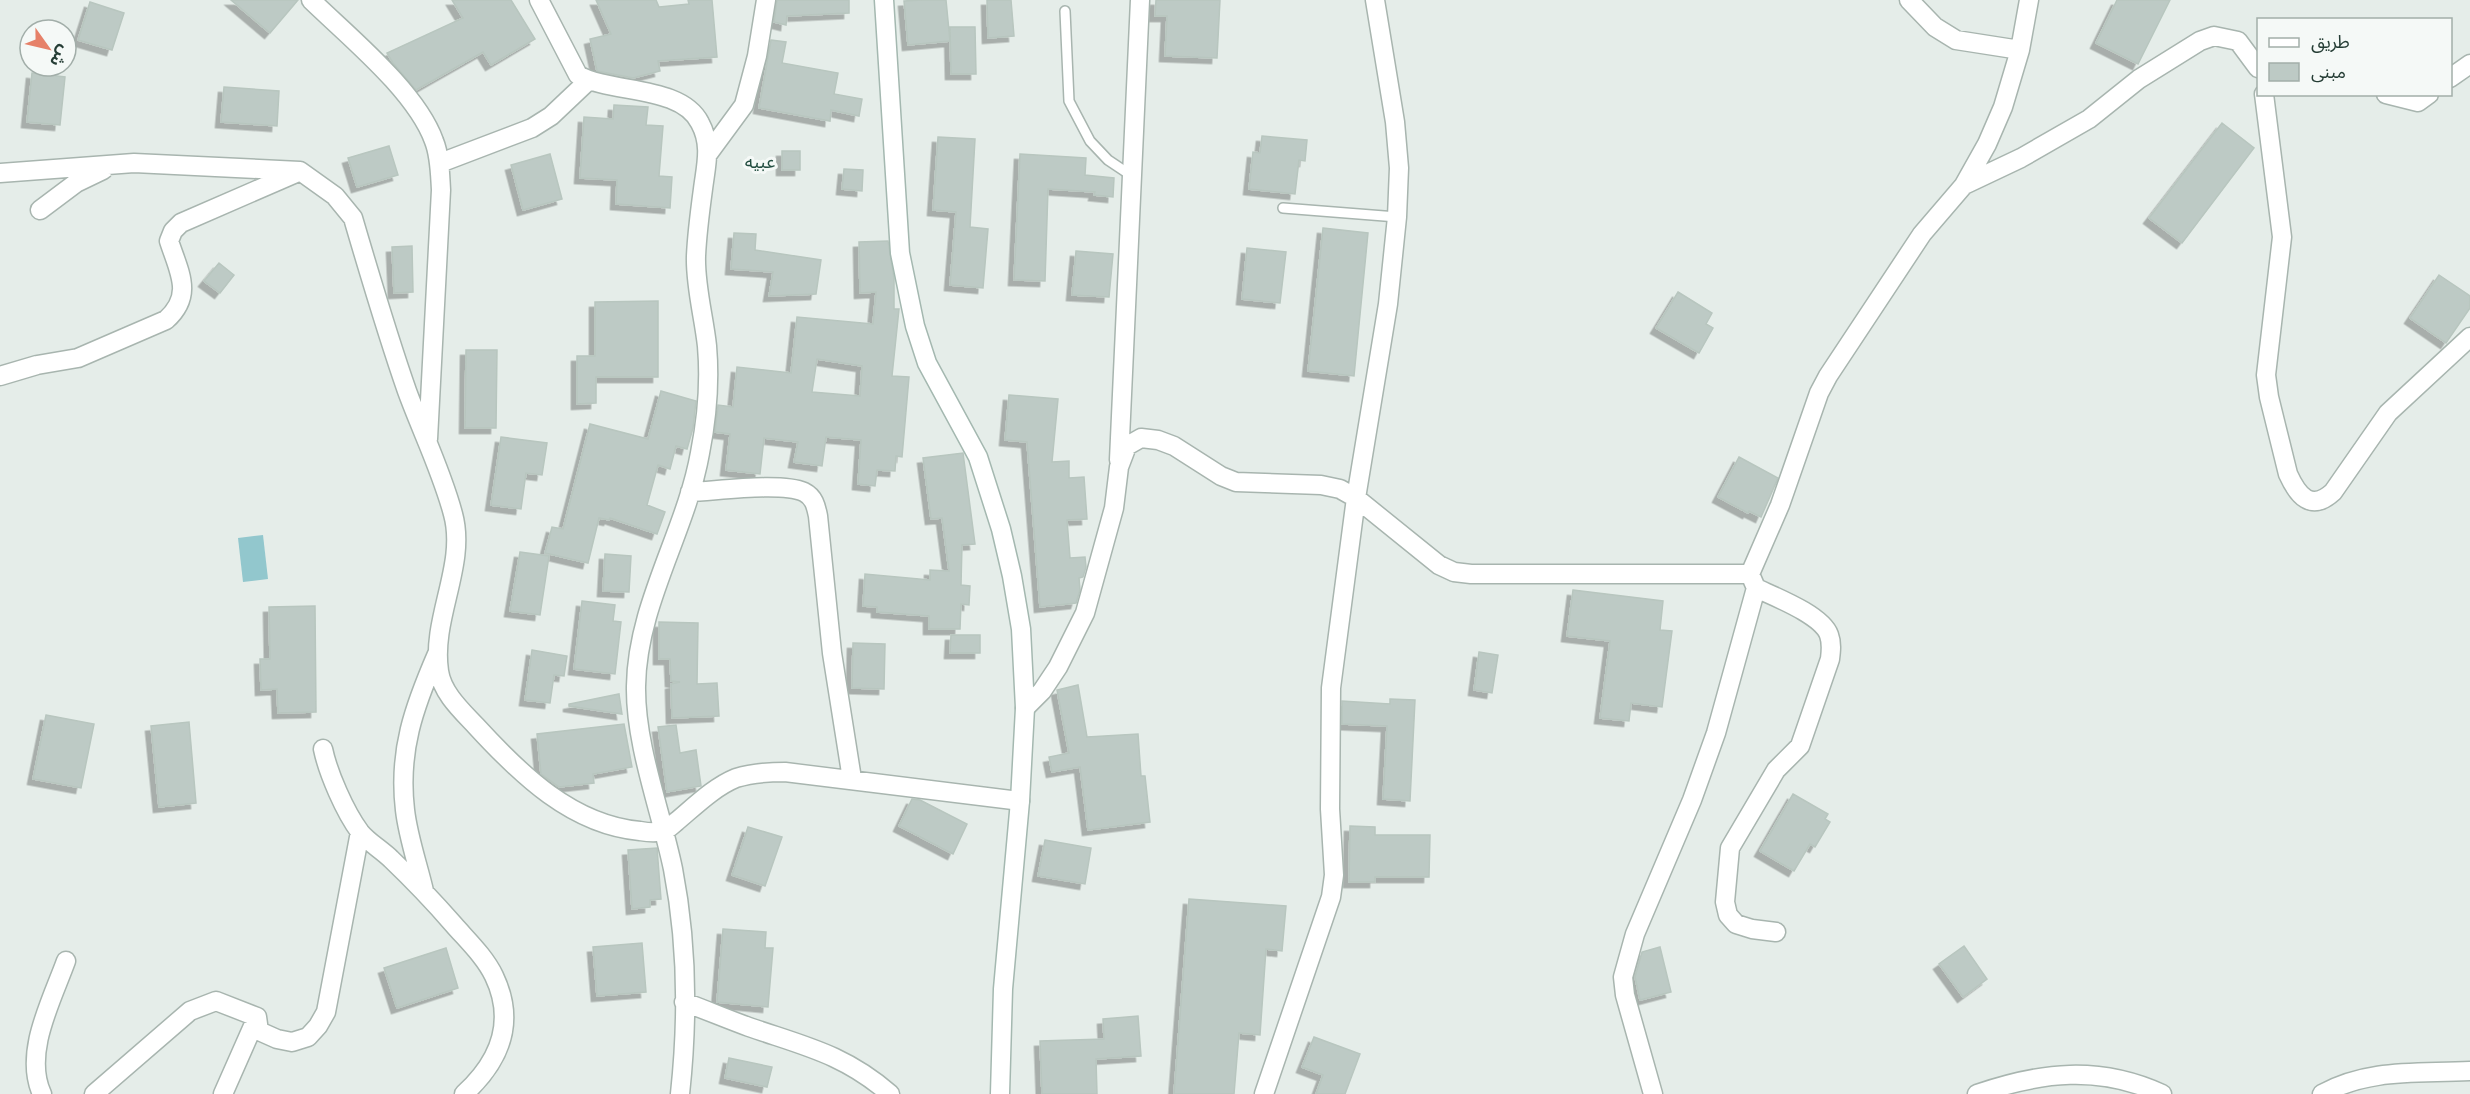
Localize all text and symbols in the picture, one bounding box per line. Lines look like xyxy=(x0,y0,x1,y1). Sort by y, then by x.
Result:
north arrow xyxy=(18,18,78,78)
legend xyxy=(2257,18,2452,96)
text: طريق xyxy=(2311,30,2350,53)
text: ش xyxy=(46,42,75,71)
text: مبنى xyxy=(2311,60,2346,83)
district label: عبيه xyxy=(745,150,775,173)

